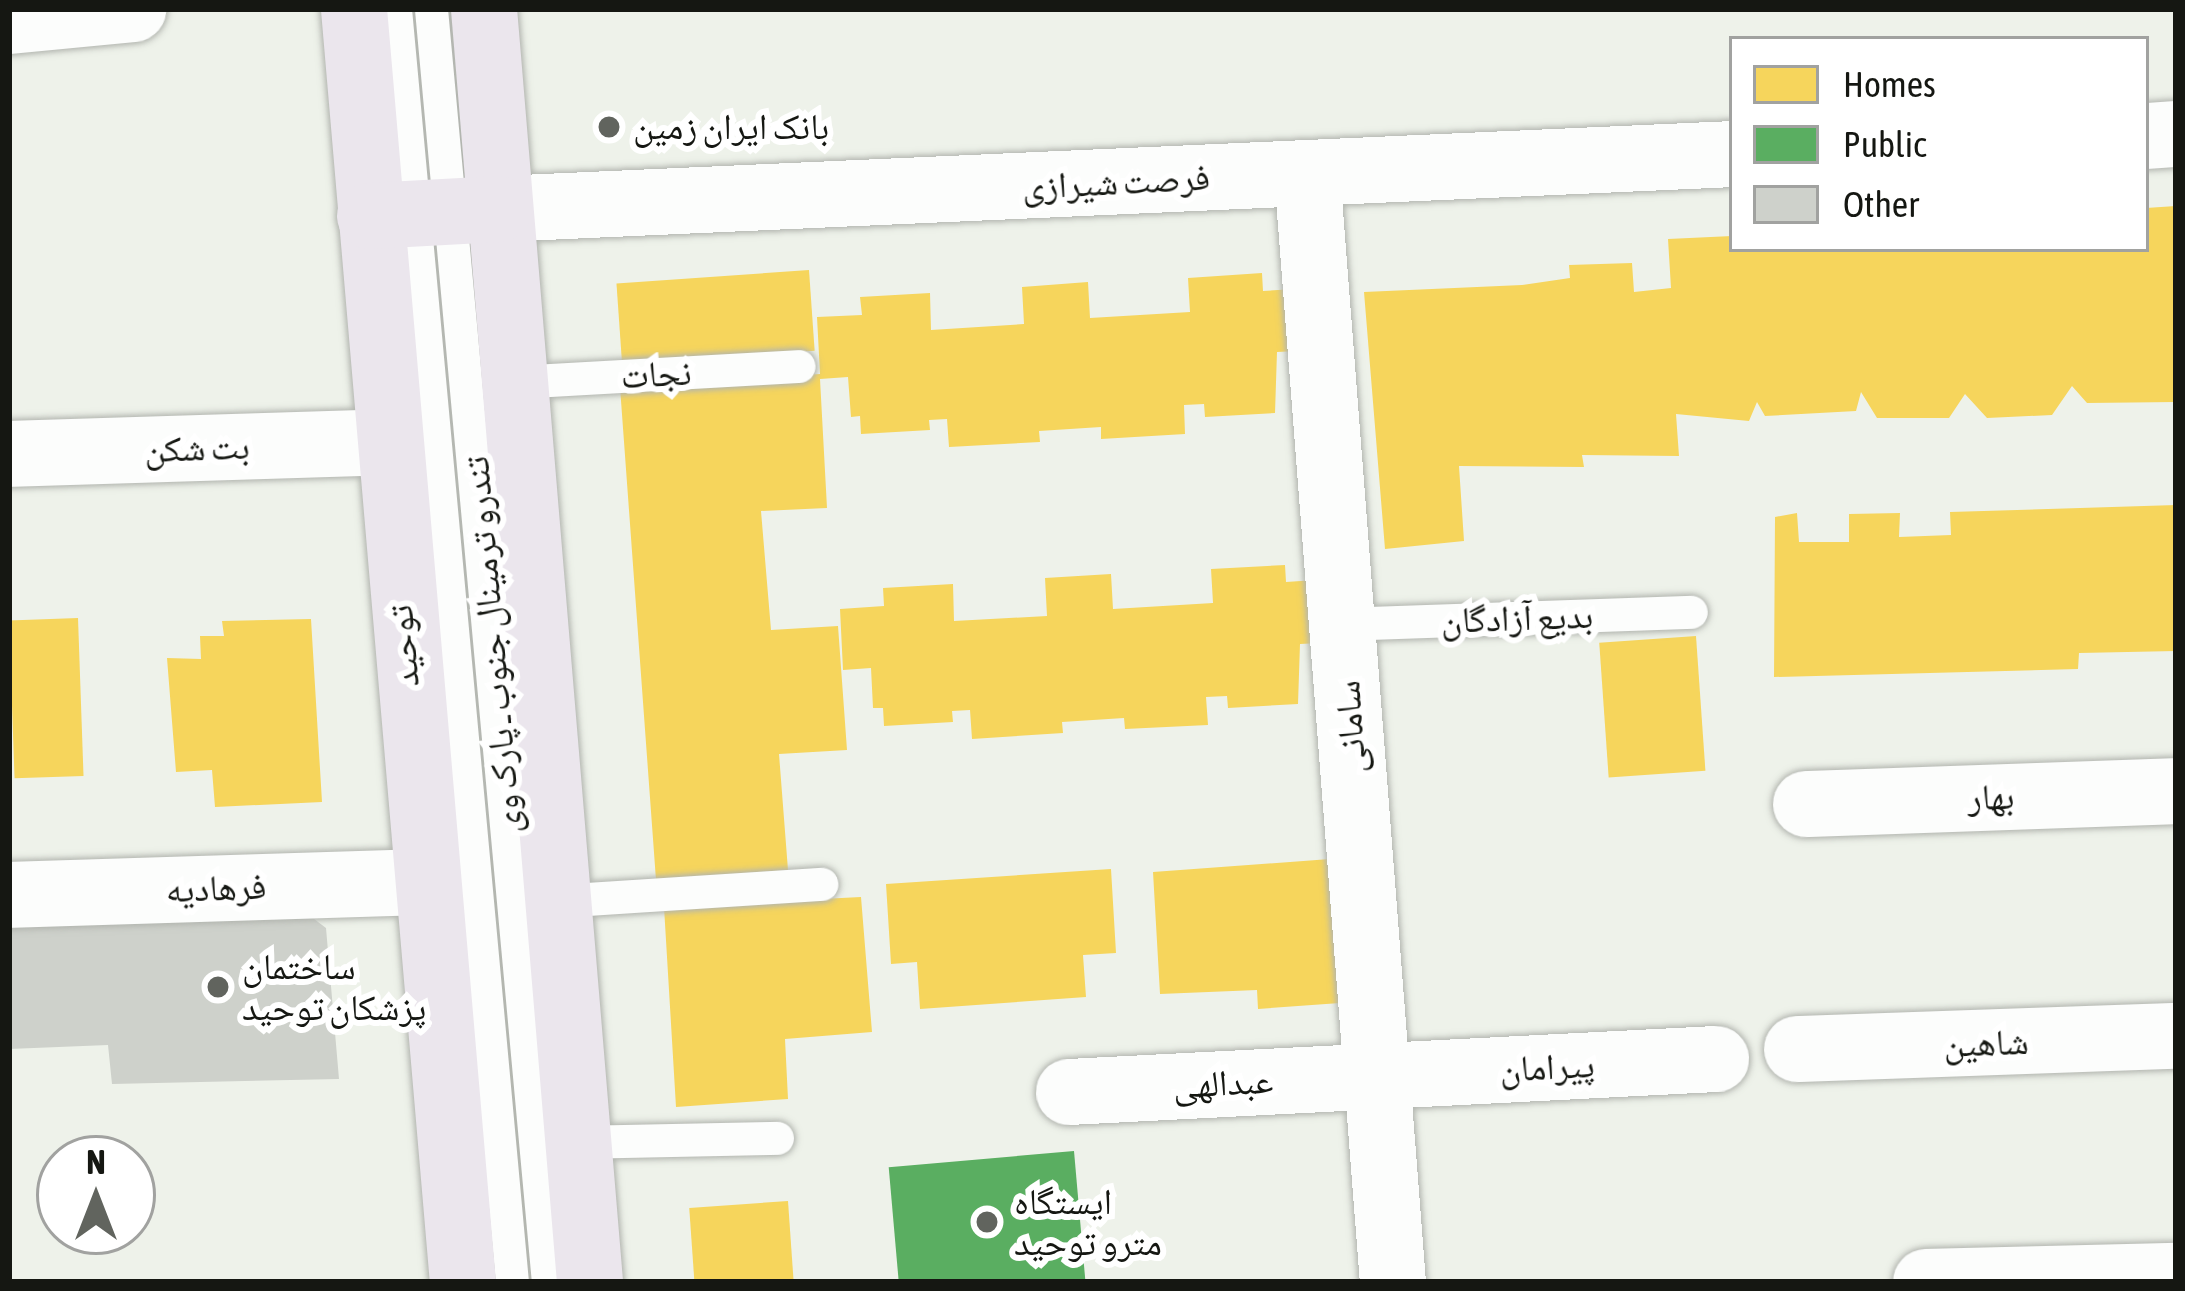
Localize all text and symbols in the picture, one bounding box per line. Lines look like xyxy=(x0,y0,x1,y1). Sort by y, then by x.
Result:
legend xyxy=(1729,36,2149,252)
text: Homes xyxy=(1843,63,1936,105)
place label: بانک ایران زمین xyxy=(633,105,829,149)
marker: بانک ایران زمین xyxy=(596,114,622,140)
text: Public xyxy=(1843,123,1926,165)
street label: فرصت شیرازی xyxy=(1021,156,1211,208)
text: Other xyxy=(1843,183,1919,225)
street label: نجات xyxy=(620,351,692,397)
street label: بت شکن xyxy=(144,425,250,471)
street label: تندرو ترمینال جنوب ـ پارک وی xyxy=(454,454,530,836)
street label: بدیع آزادگان xyxy=(1440,594,1594,642)
street label: توحید xyxy=(378,603,428,689)
street label: سامانی xyxy=(1325,679,1375,775)
street label: بهار xyxy=(1967,775,2015,819)
street label: فرهادیه xyxy=(165,865,267,911)
place label: ساختمان پزشکان توحید xyxy=(242,944,426,1029)
marker: ساختمان پزشکان توحید xyxy=(205,974,231,1000)
street label: شاهین xyxy=(1943,1020,2029,1066)
street label: پیرامان xyxy=(1498,1043,1596,1091)
street label: عبدالهی xyxy=(1172,1059,1274,1107)
north arrow xyxy=(36,1135,156,1255)
text: N xyxy=(86,1143,106,1181)
place label: ایستگاه مترو توحید xyxy=(1014,1179,1162,1264)
marker: ایستگاه مترو توحید xyxy=(971,1206,1003,1238)

